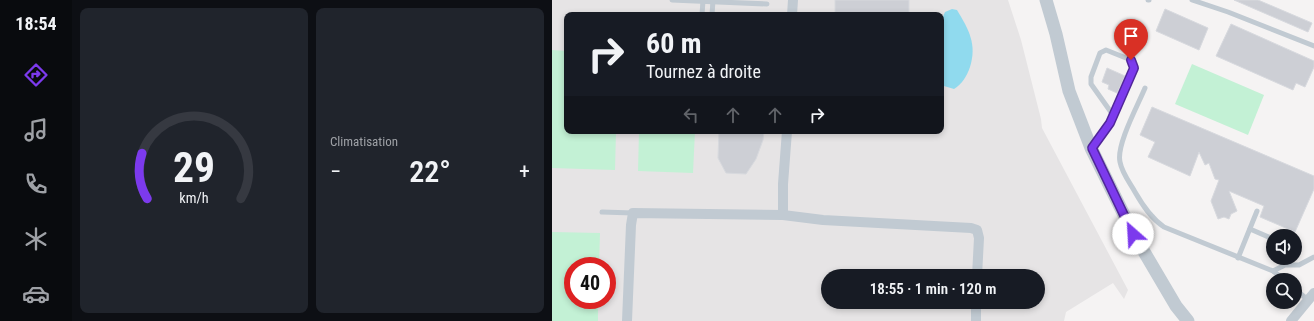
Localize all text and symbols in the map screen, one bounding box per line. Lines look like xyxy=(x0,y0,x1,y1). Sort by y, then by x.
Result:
text: 18:54 xyxy=(15,13,57,34)
pin xyxy=(1114,19,1148,60)
icon: arrive xyxy=(1120,25,1142,47)
text: 60 m xyxy=(646,27,702,60)
icon: right xyxy=(580,28,632,80)
icon: directions xyxy=(22,61,50,89)
text: Tournez à droite xyxy=(646,61,761,82)
icon: left xyxy=(680,104,702,126)
icon: ahead xyxy=(722,104,744,126)
icon: ahead xyxy=(764,104,786,126)
icon: right xyxy=(806,104,828,126)
icon: music xyxy=(22,116,50,144)
text: Climatisation xyxy=(330,134,398,149)
text: 29 xyxy=(173,142,215,191)
text: 22° xyxy=(409,154,451,189)
text: − xyxy=(330,159,341,184)
text: + xyxy=(519,159,530,184)
icon: phone xyxy=(22,170,50,198)
text: km/h xyxy=(179,189,209,205)
position arrow xyxy=(1112,213,1154,255)
icon: climate xyxy=(22,225,50,253)
map controls xyxy=(1266,229,1302,309)
button: sound xyxy=(1266,229,1302,265)
speed limit sign: 40 xyxy=(564,257,616,309)
button: search xyxy=(1266,273,1302,309)
icon: car xyxy=(22,280,50,308)
text: 18:55 · 1 min · 120 m xyxy=(870,280,996,298)

